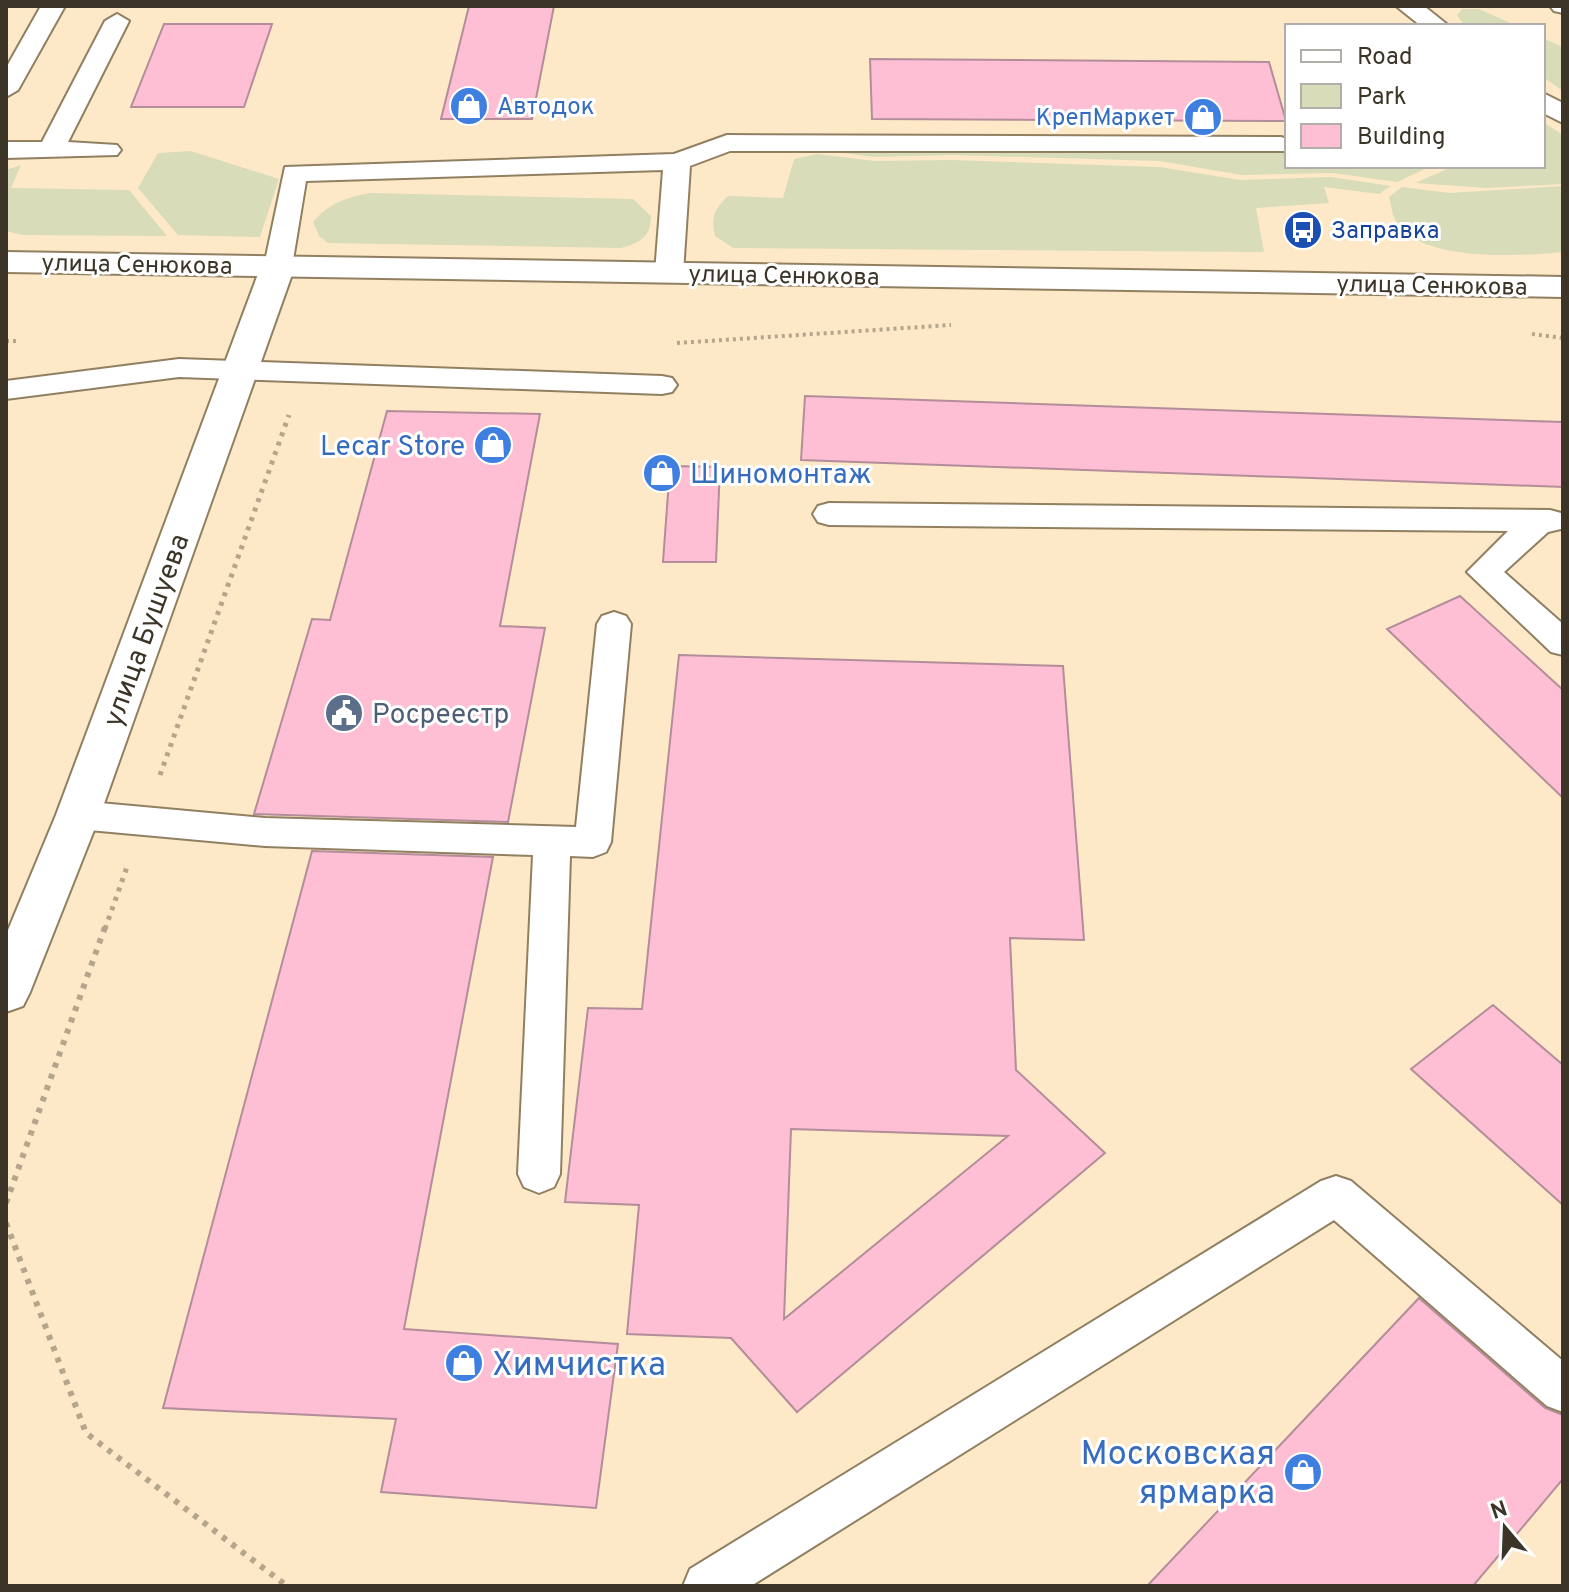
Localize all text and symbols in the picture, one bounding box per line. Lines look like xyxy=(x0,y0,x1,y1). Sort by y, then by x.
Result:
legend xyxy=(1285,24,1545,168)
text: Road xyxy=(1357,43,1413,73)
text: Park xyxy=(1357,83,1407,113)
shop icon: Автодок xyxy=(448,85,490,127)
place label: Автодок xyxy=(497,93,594,123)
shop icon: КрепМаркет xyxy=(1182,96,1224,138)
place label: КрепМаркет xyxy=(1036,104,1175,134)
text: Building xyxy=(1357,123,1446,153)
bus stop icon: Заправка xyxy=(1282,209,1324,251)
place label: Заправка xyxy=(1331,217,1439,247)
street label: улица Сенюкова xyxy=(41,249,233,283)
street label: улица Сенюкова xyxy=(688,260,880,294)
street label: улица Сенюкова xyxy=(1336,270,1528,304)
shop icon: Lecar Store xyxy=(472,424,514,466)
place label: Lecar Store xyxy=(320,430,465,466)
shop icon: Шиномонтаж xyxy=(641,452,683,494)
place label: Шиномонтаж xyxy=(690,458,872,494)
street label: улица Бушуева xyxy=(96,529,199,733)
public building icon: Росреестр xyxy=(323,692,365,734)
place label: Росреестр xyxy=(372,698,509,734)
shop icon: Химчистка xyxy=(443,1342,485,1384)
place label: Химчистка xyxy=(492,1345,666,1388)
place label: Московская ярмарка xyxy=(1080,1434,1275,1516)
shop icon: Московская ярмарка xyxy=(1282,1451,1324,1493)
north arrow xyxy=(1465,1488,1545,1568)
text: N xyxy=(1487,1496,1511,1527)

